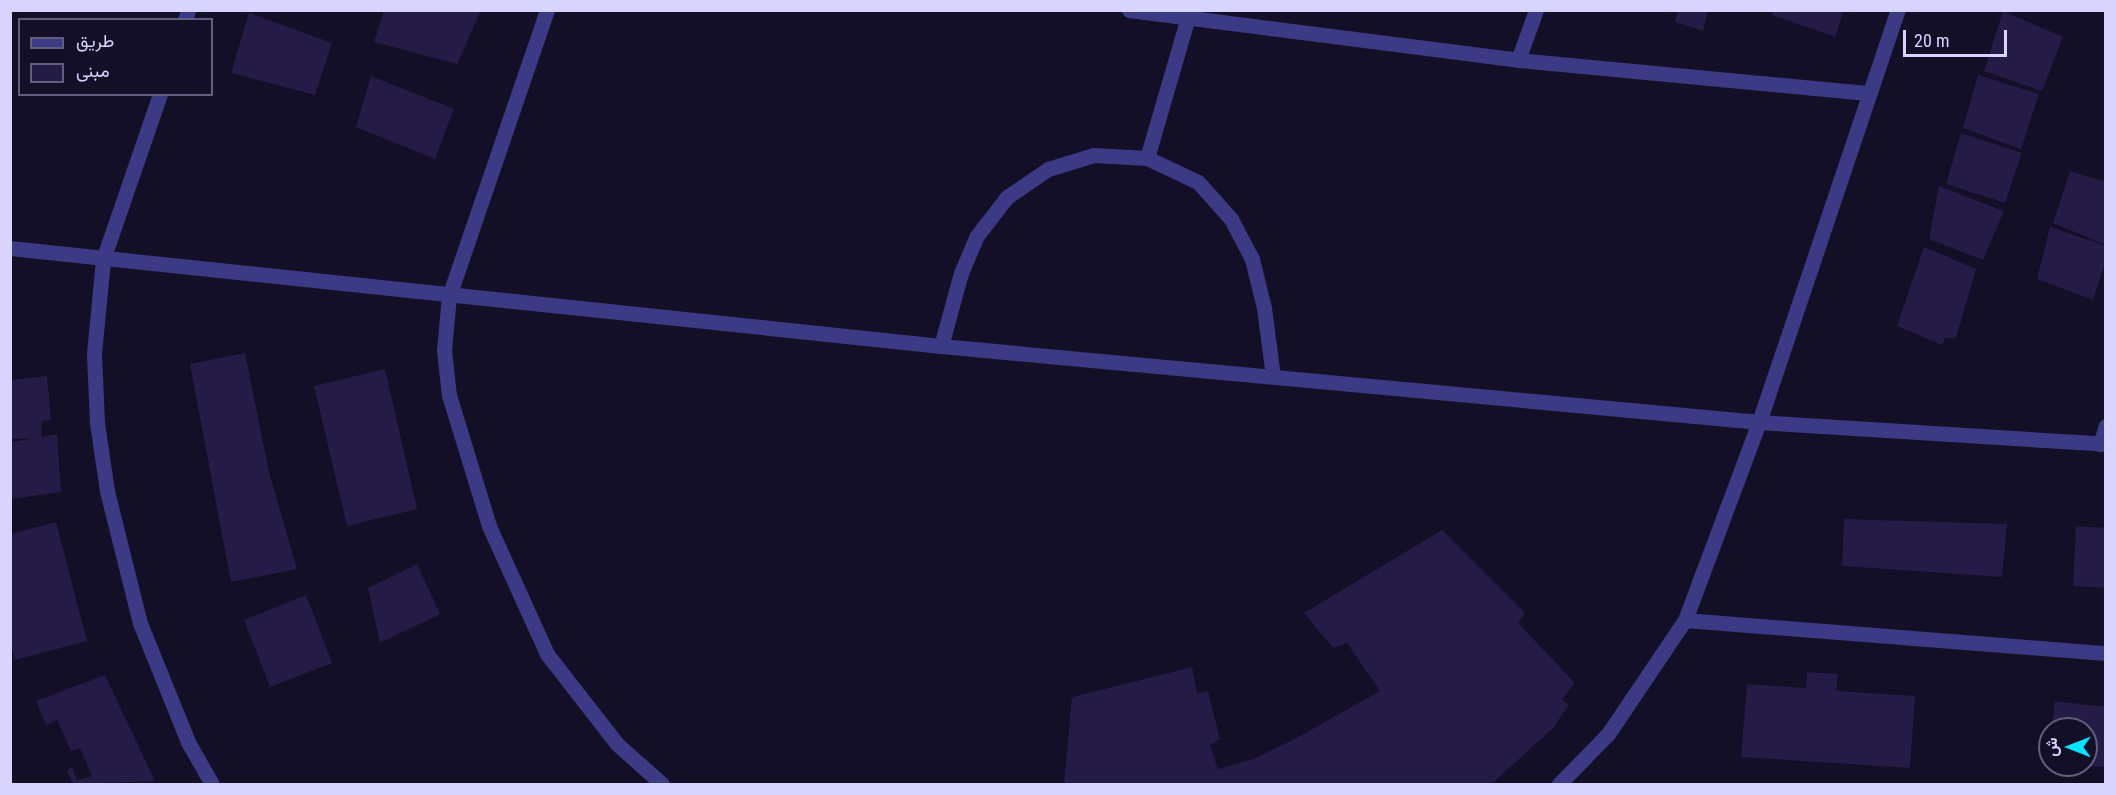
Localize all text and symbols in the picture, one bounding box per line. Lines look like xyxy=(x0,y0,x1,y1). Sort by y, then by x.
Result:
legend xyxy=(18,18,213,96)
scale bar xyxy=(1906,18,2010,56)
text: طريق xyxy=(76,30,114,51)
text: 20 m xyxy=(1914,30,1949,51)
text: مبنى xyxy=(76,60,110,81)
north arrow xyxy=(2038,717,2098,777)
text: ش xyxy=(2042,737,2061,757)

